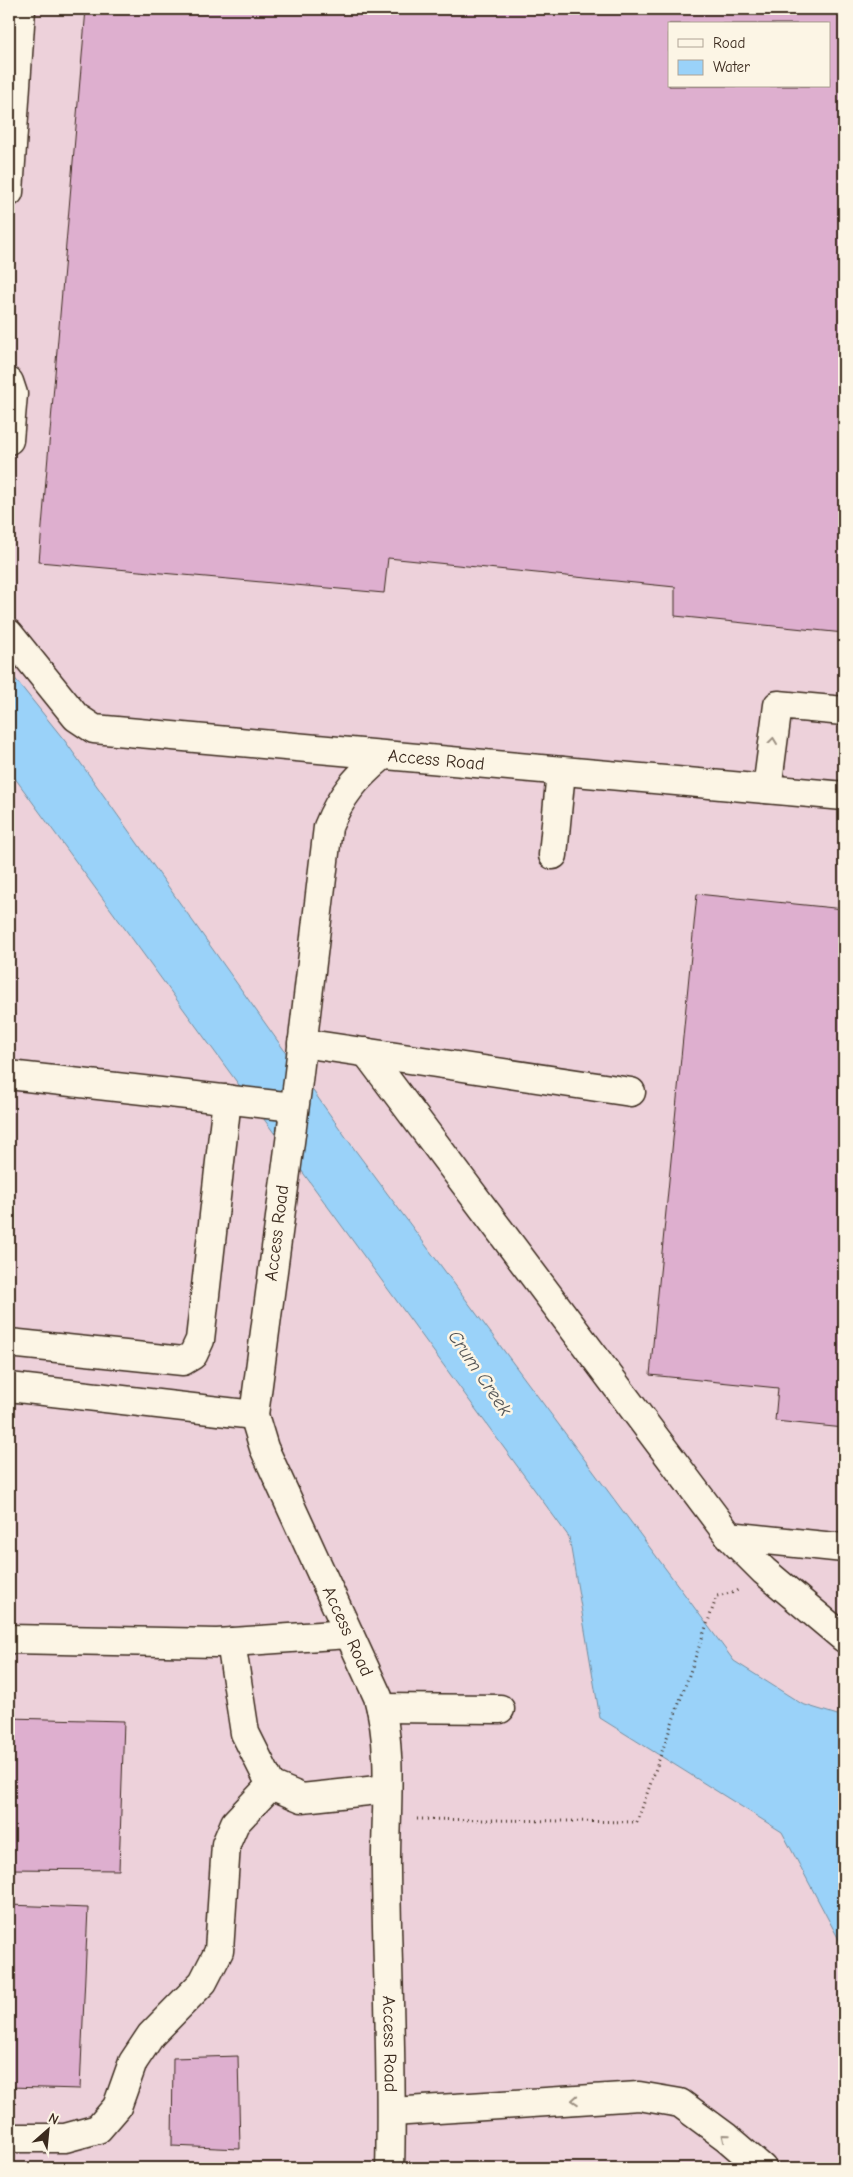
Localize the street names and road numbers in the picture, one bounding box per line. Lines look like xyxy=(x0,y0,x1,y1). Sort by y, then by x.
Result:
street label: Access Road xyxy=(387,745,485,774)
street label: Access Road xyxy=(261,1184,293,1282)
street label: Access Road xyxy=(318,1583,378,1680)
street label: Access Road xyxy=(378,1995,401,2092)

